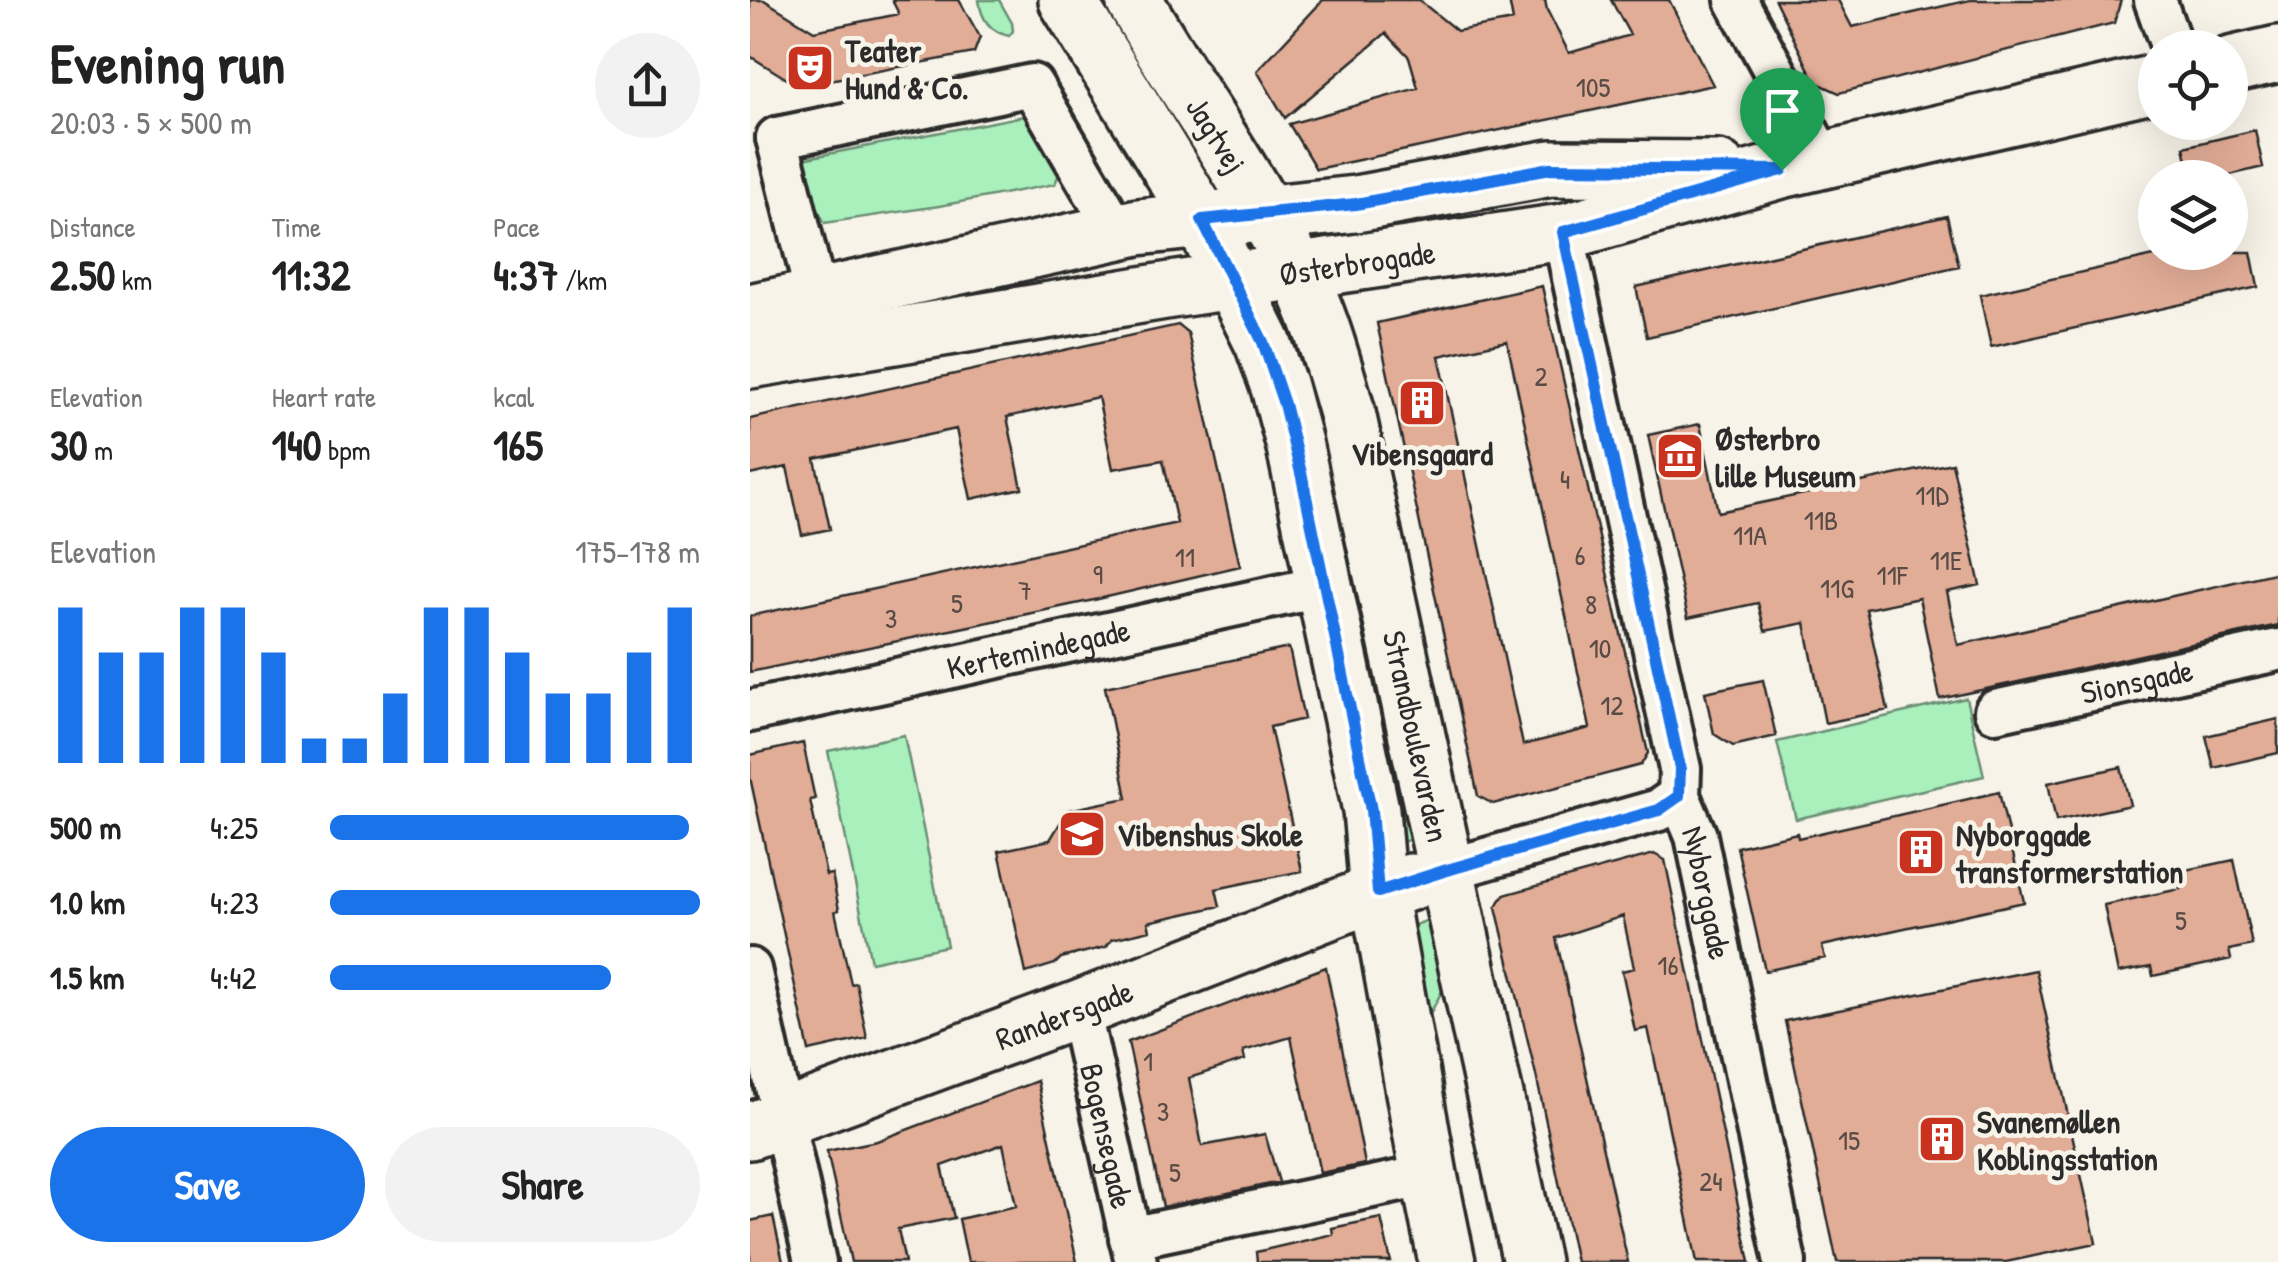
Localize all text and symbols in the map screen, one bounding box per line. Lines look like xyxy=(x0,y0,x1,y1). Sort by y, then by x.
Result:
text: Evening run xyxy=(50,26,285,100)
place label: Teater Hund & Co. xyxy=(844,29,969,109)
map controls xyxy=(2138,30,2248,270)
button: locate xyxy=(2138,30,2248,140)
button: share xyxy=(595,33,700,138)
theatre icon: Teater Hund & Co. xyxy=(784,42,836,94)
house number: 105 xyxy=(1576,68,1610,106)
pin xyxy=(1740,68,1825,171)
icon: arrive xyxy=(1755,83,1810,138)
street label: Jagtvej xyxy=(1177,88,1257,181)
text: 20:03 · 5 × 500 m xyxy=(50,101,252,144)
button: layers xyxy=(2138,160,2248,270)
text: Distance xyxy=(50,208,136,246)
text: Time xyxy=(272,208,321,246)
text: Pace xyxy=(493,208,540,246)
street label: Østerbrogade xyxy=(1276,230,1438,295)
text: 2.50 xyxy=(50,246,115,303)
text: 11:32 xyxy=(272,246,350,303)
text: 4:37 xyxy=(493,246,558,303)
text: km xyxy=(115,261,152,299)
text: /km xyxy=(558,261,607,299)
house number: 2 xyxy=(1534,357,1548,395)
building icon: Vibensgaard xyxy=(1396,377,1448,429)
text: Elevation xyxy=(50,378,143,416)
text: Heart rate xyxy=(272,378,376,416)
text: kcal xyxy=(493,378,534,416)
text: 30 xyxy=(50,416,88,473)
text: 140 xyxy=(272,416,321,473)
text: 165 xyxy=(493,416,543,473)
place label: Østerbro lille Museum xyxy=(1715,417,1856,497)
museum icon: Østerbro lille Museum xyxy=(1654,430,1706,482)
text: m xyxy=(88,431,113,469)
text: bpm xyxy=(321,431,370,469)
place label: Vibensgaard xyxy=(1351,432,1494,476)
house number: 4 xyxy=(1560,460,1570,498)
house number: 11D xyxy=(1915,476,1950,514)
house number: 11B xyxy=(1804,501,1838,539)
house number: 11A xyxy=(1733,516,1767,554)
text: Elevation xyxy=(50,530,156,573)
text: 175–178 m xyxy=(575,530,700,573)
house number: 6 xyxy=(1574,536,1586,574)
house number: 11 xyxy=(1175,538,1195,576)
house number: 11E xyxy=(1930,541,1962,579)
house number: 9 xyxy=(1093,555,1103,593)
house number: 11F xyxy=(1877,556,1909,594)
house number: 11G xyxy=(1820,569,1854,607)
house number: 7 xyxy=(1018,571,1032,609)
house number: 5 xyxy=(951,584,963,622)
house number: 8 xyxy=(1585,585,1597,623)
house number: 3 xyxy=(885,599,897,637)
street label: Kertemindegade xyxy=(943,607,1134,689)
street label: Strandboulevarden xyxy=(1373,627,1461,846)
house number: 10 xyxy=(1589,629,1611,667)
street label: Sionsgade xyxy=(2077,647,2197,713)
house number: 12 xyxy=(1600,686,1624,724)
text: 500 m xyxy=(50,806,121,849)
text: 4:25 xyxy=(210,806,258,849)
school or university icon: Vibenshus Skole xyxy=(1056,808,1108,860)
place label: Vibenshus Skole xyxy=(1117,813,1303,856)
place label: Nyborggade transformerstation xyxy=(1955,813,2184,893)
street label: Nyborggade xyxy=(1672,819,1743,964)
building icon: Nyborggade transformerstation xyxy=(1895,826,1947,878)
text: 1.0 km xyxy=(50,881,125,924)
text: 4:23 xyxy=(210,881,259,924)
house number: 5 xyxy=(2175,901,2187,939)
house number: 16 xyxy=(1657,946,1679,984)
text: 1.5 km xyxy=(50,956,124,999)
text: 4:42 xyxy=(210,956,256,999)
street label: Randersgade xyxy=(989,969,1139,1060)
house number: 1 xyxy=(1143,1042,1153,1080)
street label: Bogensegade xyxy=(1070,1059,1145,1213)
house number: 3 xyxy=(1157,1092,1169,1130)
place label: Svanemøllen Koblingsstation xyxy=(1977,1100,2158,1181)
building icon: Svanemøllen Koblingsstation xyxy=(1916,1113,1968,1165)
house number: 15 xyxy=(1838,1121,1860,1159)
button: Save xyxy=(50,1127,365,1242)
button: Share xyxy=(385,1127,700,1242)
house number: 5 xyxy=(1169,1153,1181,1191)
house number: 24 xyxy=(1699,1162,1723,1200)

